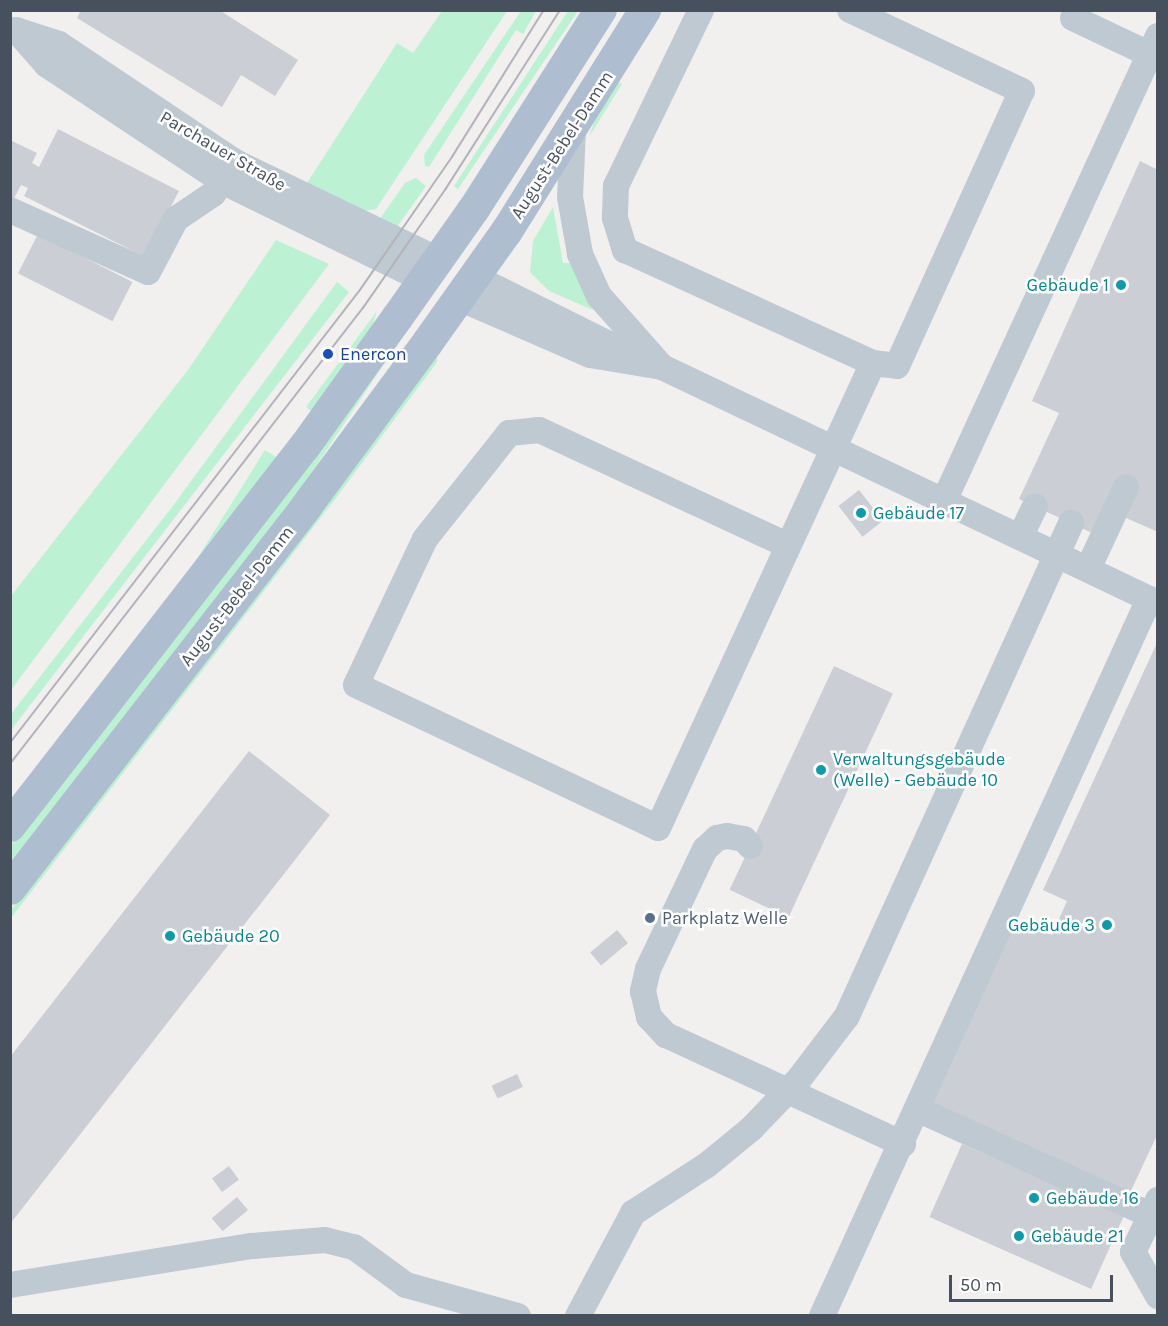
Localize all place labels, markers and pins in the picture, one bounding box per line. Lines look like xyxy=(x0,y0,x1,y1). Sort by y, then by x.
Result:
place label: Gebäude 1 xyxy=(1027,274,1109,296)
marker: Gebäude 1 xyxy=(1114,278,1128,292)
place label: Enercon xyxy=(340,343,407,365)
marker: Enercon xyxy=(321,347,335,361)
place label: Gebäude 17 xyxy=(873,502,964,524)
marker: Gebäude 17 xyxy=(854,506,868,520)
place label: Verwaltungsgebäude (Welle) - Gebäude 10 xyxy=(833,749,1005,792)
marker: Verwaltungsgebäude (Welle) - Gebäude 10 xyxy=(814,763,828,777)
place label: Parkplatz Welle xyxy=(662,907,788,929)
marker: Parkplatz Welle xyxy=(643,911,657,925)
place label: Gebäude 3 xyxy=(1008,914,1095,936)
marker: Gebäude 3 xyxy=(1100,918,1114,932)
place label: Gebäude 20 xyxy=(182,925,280,947)
marker: Gebäude 20 xyxy=(163,929,177,943)
place label: Gebäude 16 xyxy=(1046,1187,1139,1209)
marker: Gebäude 16 xyxy=(1027,1191,1041,1205)
place label: Gebäude 21 xyxy=(1031,1225,1124,1247)
marker: Gebäude 21 xyxy=(1012,1229,1026,1243)

